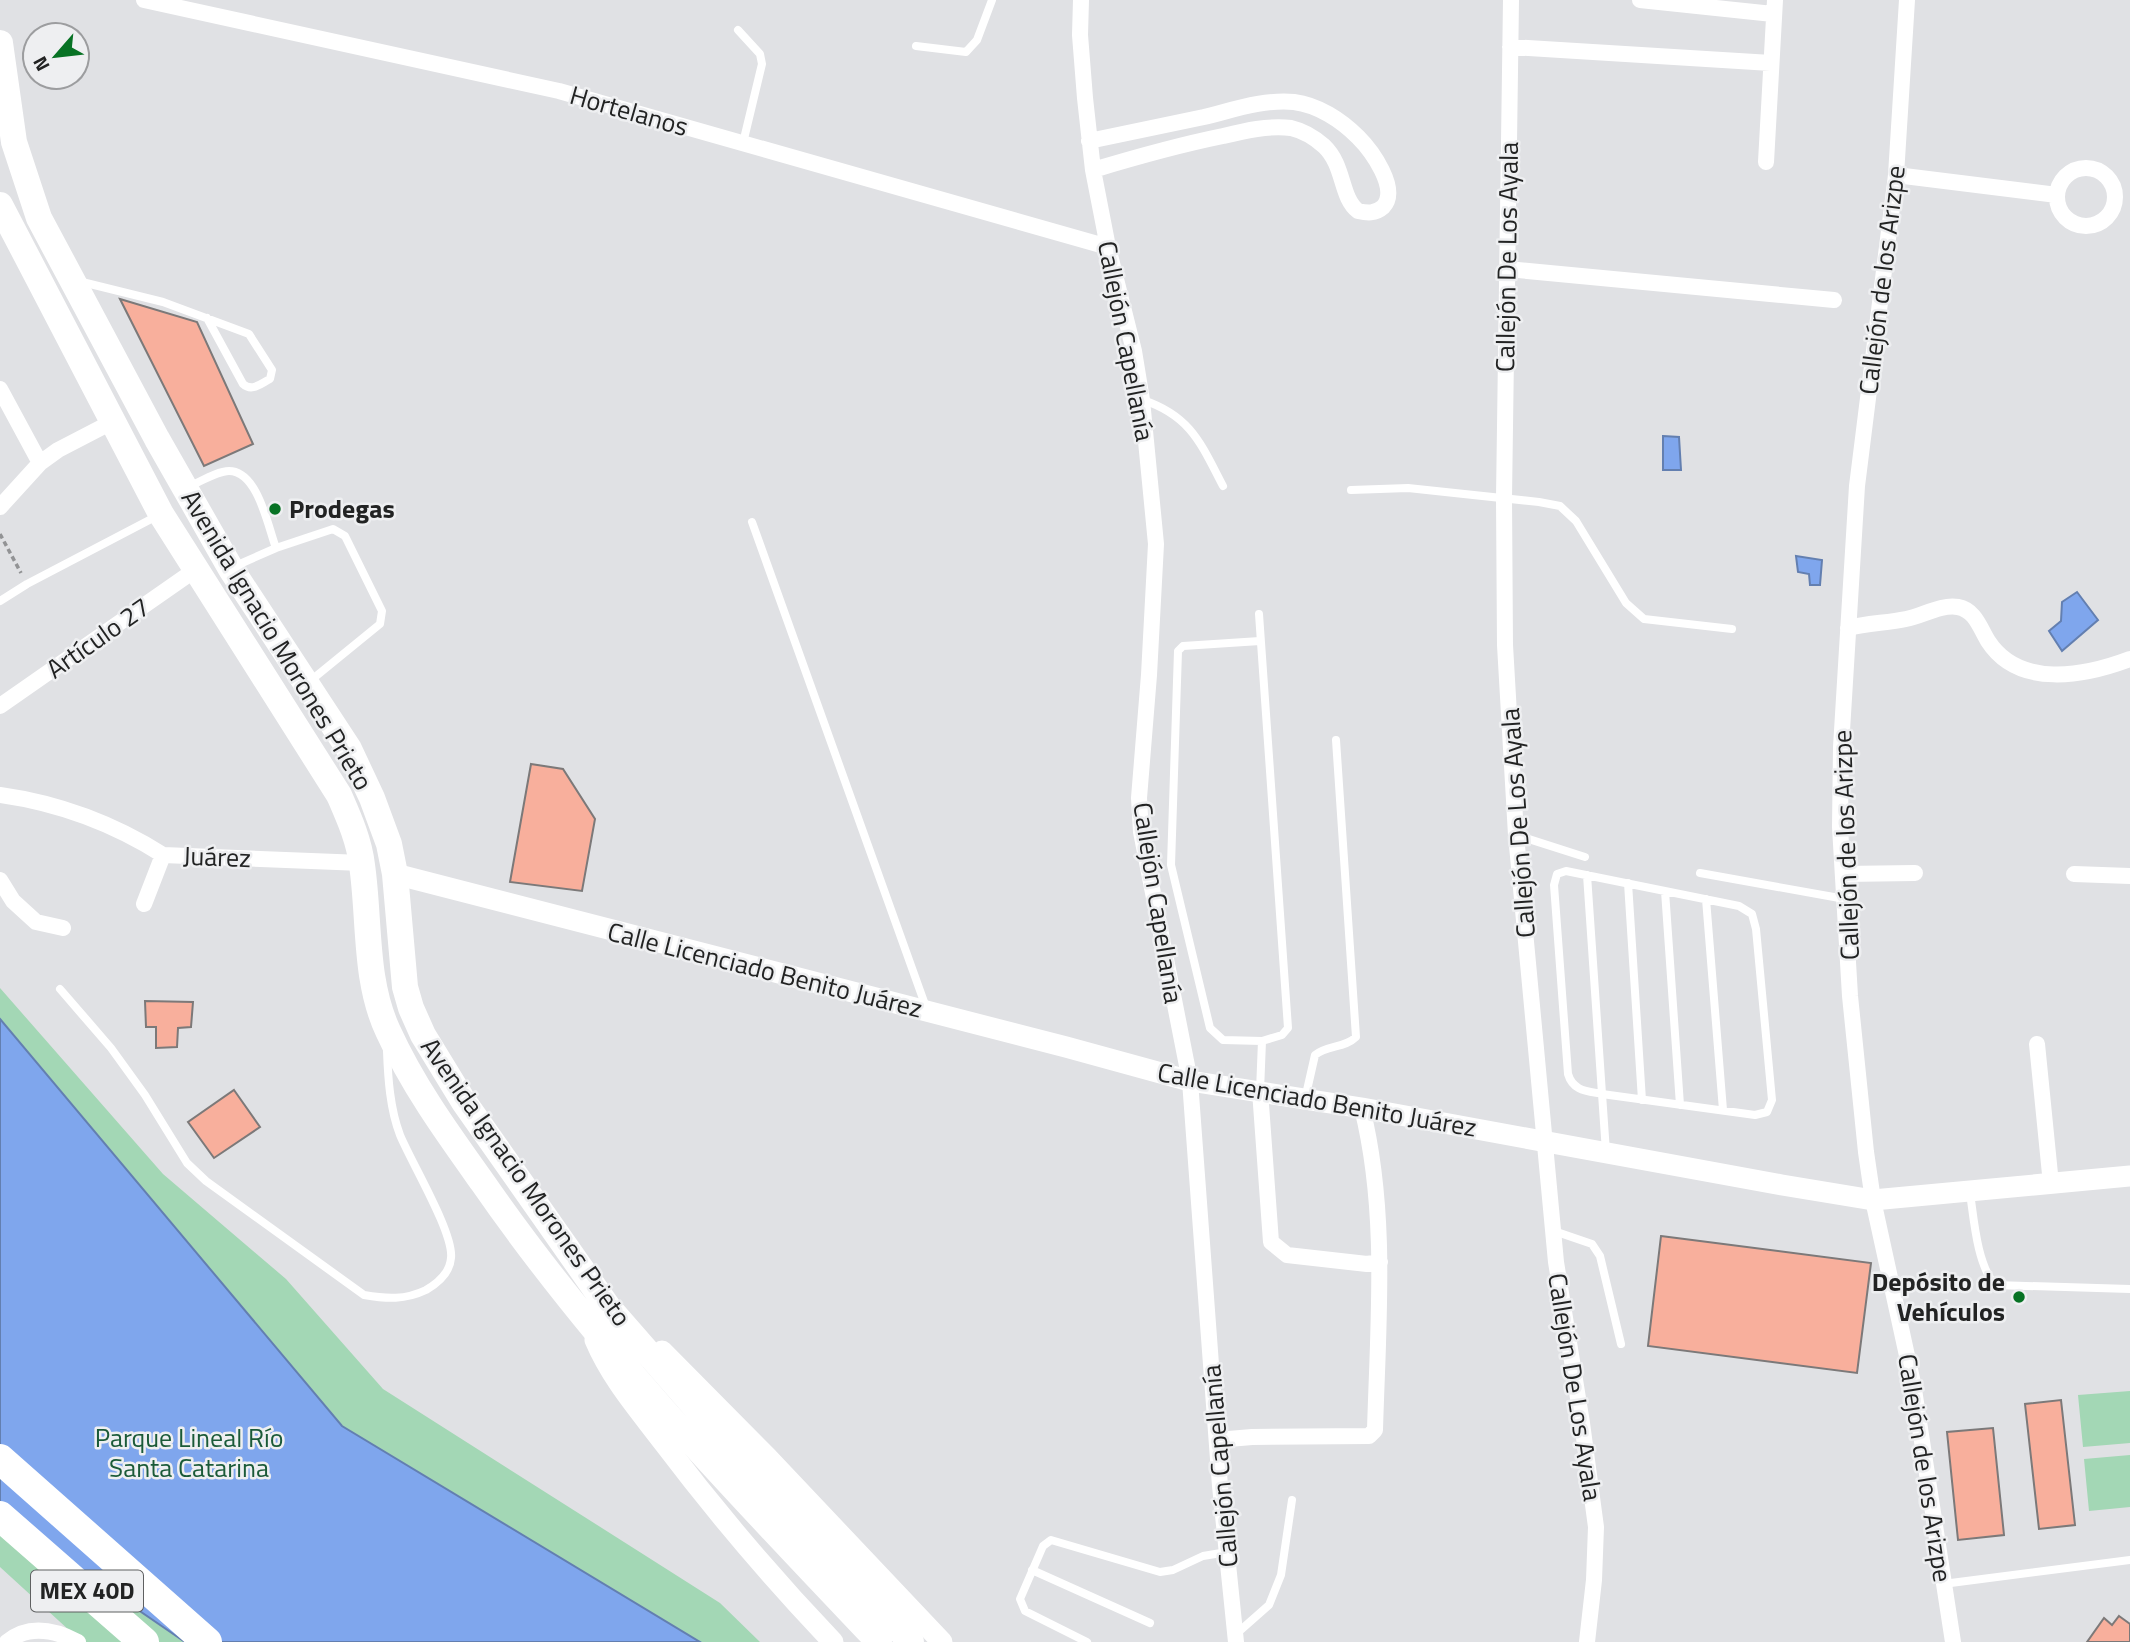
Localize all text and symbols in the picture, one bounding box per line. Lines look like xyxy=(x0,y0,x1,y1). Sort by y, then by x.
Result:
north arrow xyxy=(21,21,91,91)
text: N xyxy=(25,52,56,77)
street label: Hortelanos xyxy=(566,75,693,146)
street label: Callejón De Los Ayala xyxy=(1485,142,1528,372)
street label: Callejón de los Arizpe xyxy=(1848,163,1915,397)
street label: Callejón Capellanía xyxy=(1088,237,1165,444)
street label: Avenida Ignacio Morones Prieto xyxy=(172,482,383,797)
place label: Prodegas xyxy=(289,489,395,528)
marker: Prodegas xyxy=(267,501,283,517)
street label: Artículo 27 xyxy=(38,587,158,688)
street label: Callejón De Los Ayala xyxy=(1490,707,1545,939)
street label: Callejón de los Arizpe xyxy=(1822,729,1869,961)
street label: Callejón Capellanía xyxy=(1123,800,1194,1006)
street label: Juárez xyxy=(182,836,252,877)
street label: Calle Licenciado Benito Juárez xyxy=(604,912,927,1028)
street label: Avenida Ignacio Morones Prieto xyxy=(412,1029,641,1334)
street label: Calle Licenciado Benito Juárez xyxy=(1155,1052,1480,1147)
place label: Depósito de Vehículos xyxy=(1872,1262,2005,1331)
street label: Callejón De Los Ayala xyxy=(1538,1270,1613,1504)
marker: Depósito de Vehículos xyxy=(2011,1289,2027,1305)
street label: Callejón de los Arizpe xyxy=(1888,1351,1963,1585)
street label: Callejón Capellanía xyxy=(1191,1363,1248,1569)
park label: Parque Lineal Río Santa Catarina xyxy=(95,1418,283,1487)
road number: MEX 40D xyxy=(31,1570,143,1611)

